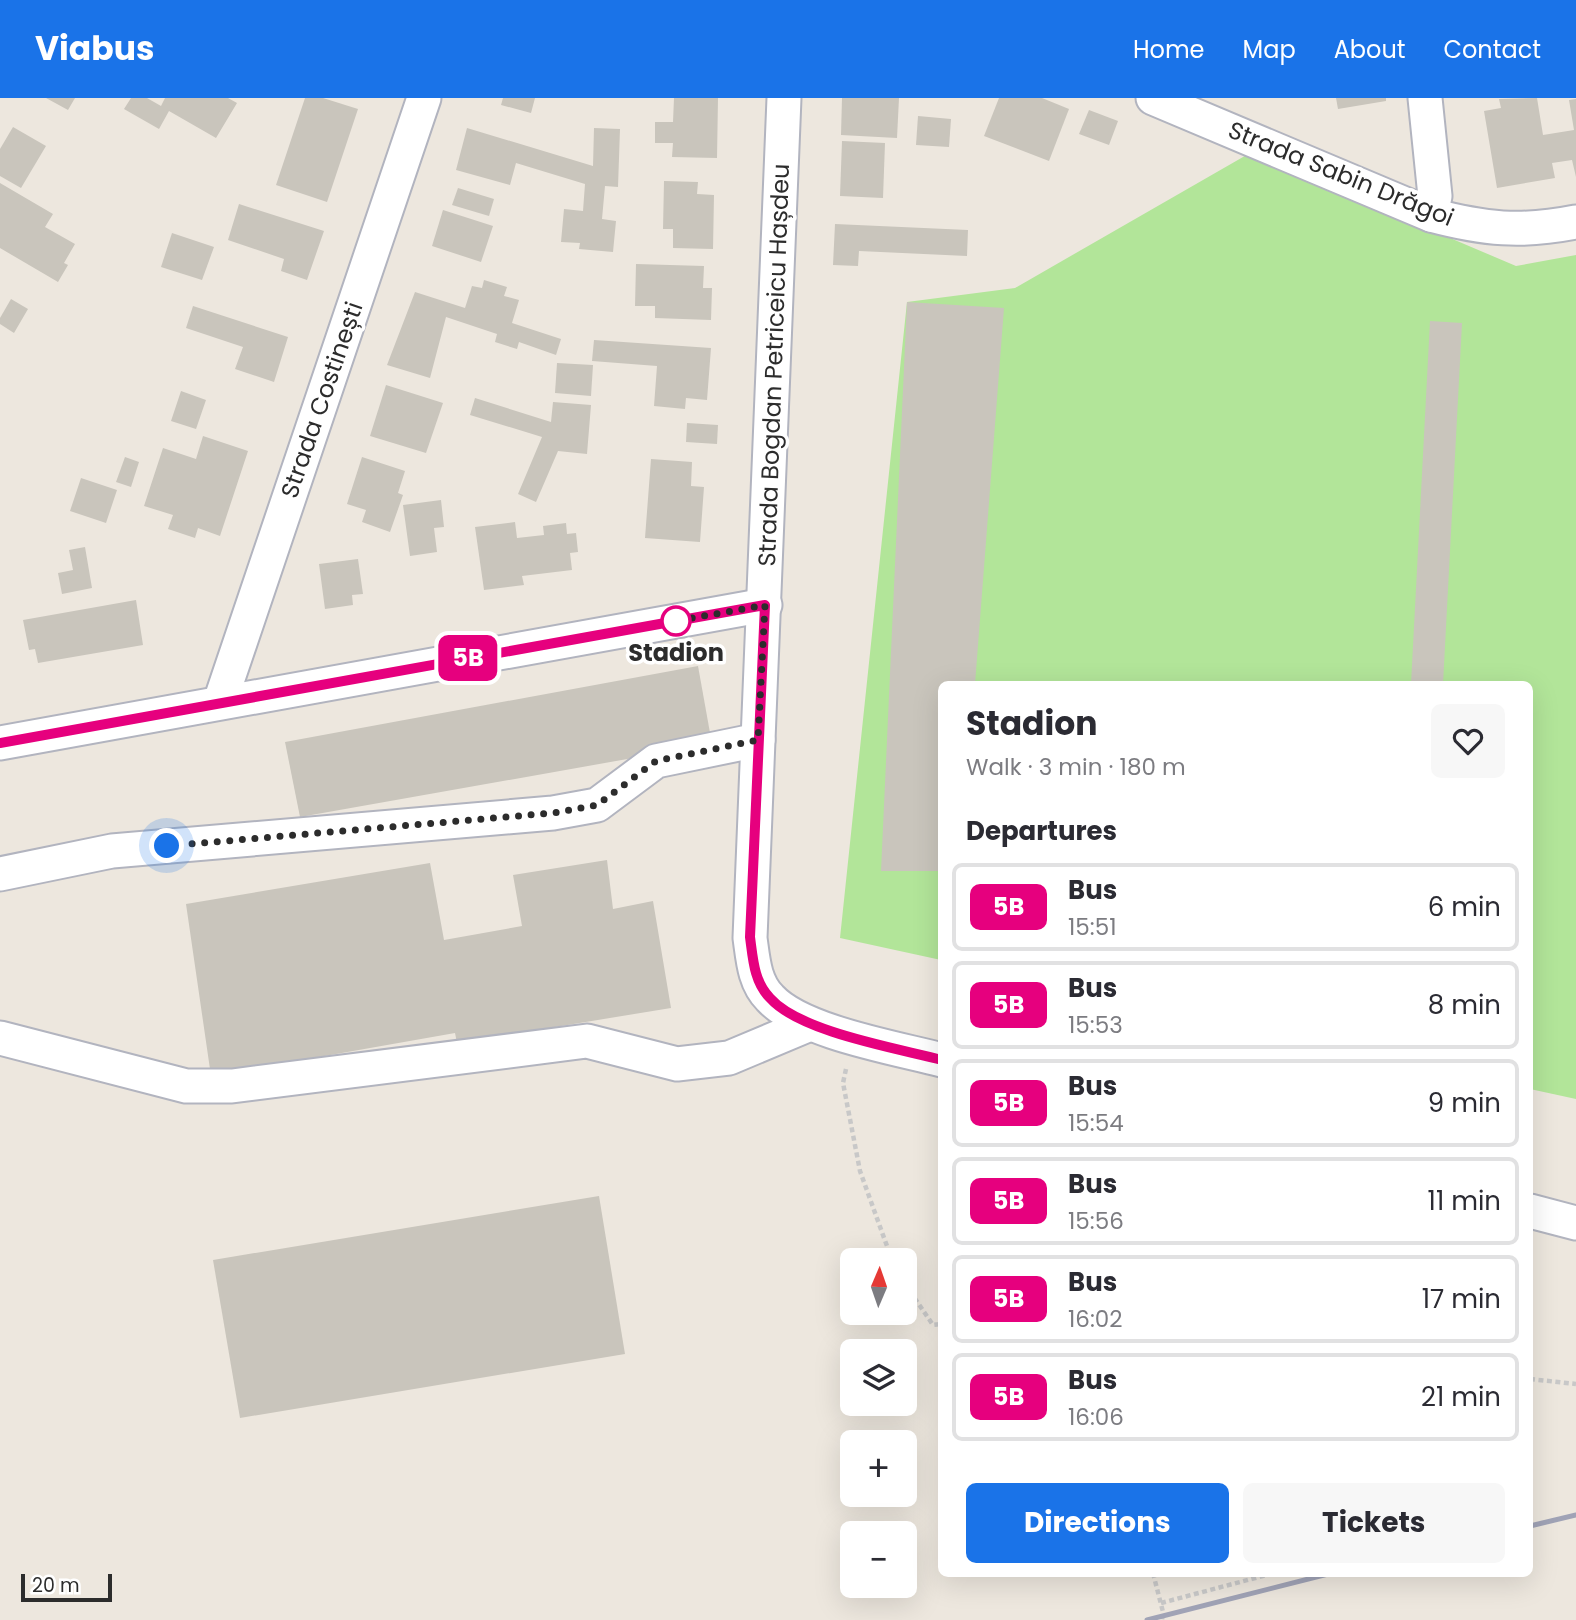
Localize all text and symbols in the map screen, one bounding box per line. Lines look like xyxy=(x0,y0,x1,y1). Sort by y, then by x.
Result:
text: Viabus xyxy=(35,25,154,72)
text: Home xyxy=(1133,33,1205,66)
text: Map xyxy=(1243,33,1296,66)
text: About xyxy=(1334,33,1405,66)
text: Contact xyxy=(1443,33,1541,66)
street label: Strada Sabin Drăgoi xyxy=(1223,113,1459,234)
street label: Strada Bogdan Petriceicu Hașdeu xyxy=(750,163,797,567)
street label: Strada Costinești xyxy=(273,297,371,502)
marker: Stadion xyxy=(661,606,691,636)
line badge: 5B xyxy=(436,635,500,681)
place label: Stadion xyxy=(628,636,724,669)
text: 5B xyxy=(452,641,484,674)
text: Stadion xyxy=(966,700,1098,747)
button: heart xyxy=(1431,704,1505,778)
text: Walk · 3 min · 180 m xyxy=(966,751,1186,783)
text: Departures xyxy=(966,813,1117,849)
your location xyxy=(149,828,184,863)
text: Bus xyxy=(1068,872,1117,908)
text: 6 min xyxy=(1428,889,1501,925)
text: 5B xyxy=(993,890,1024,923)
text: 15:51 xyxy=(1068,911,1117,943)
text: Bus xyxy=(1068,970,1117,1006)
text: 8 min xyxy=(1428,987,1501,1023)
text: 5B xyxy=(993,988,1024,1021)
text: 15:53 xyxy=(1068,1009,1123,1041)
text: Bus xyxy=(1068,1068,1117,1104)
text: 9 min xyxy=(1428,1085,1501,1121)
text: 5B xyxy=(993,1086,1024,1119)
text: 15:54 xyxy=(1068,1107,1124,1139)
text: Bus xyxy=(1068,1166,1117,1202)
text: 11 min xyxy=(1428,1183,1501,1219)
text: 5B xyxy=(993,1184,1024,1217)
text: 15:56 xyxy=(1068,1205,1124,1237)
north arrow xyxy=(840,1248,917,1325)
map controls xyxy=(840,1248,917,1598)
text: Bus xyxy=(1068,1264,1117,1300)
text: 17 min xyxy=(1422,1281,1501,1317)
text: 5B xyxy=(993,1282,1024,1315)
text: 16:02 xyxy=(1068,1303,1123,1335)
button: layers xyxy=(840,1339,917,1416)
text: Bus xyxy=(1068,1362,1117,1398)
text: 21 min xyxy=(1421,1379,1501,1415)
text: 5B xyxy=(993,1380,1024,1413)
text: 16:06 xyxy=(1068,1401,1124,1433)
button: + xyxy=(840,1430,917,1507)
button: Directions xyxy=(966,1483,1229,1563)
button: Tickets xyxy=(1243,1483,1505,1563)
button: − xyxy=(840,1521,917,1598)
scale bar xyxy=(21,1571,112,1603)
text: 20 m xyxy=(32,1572,80,1599)

